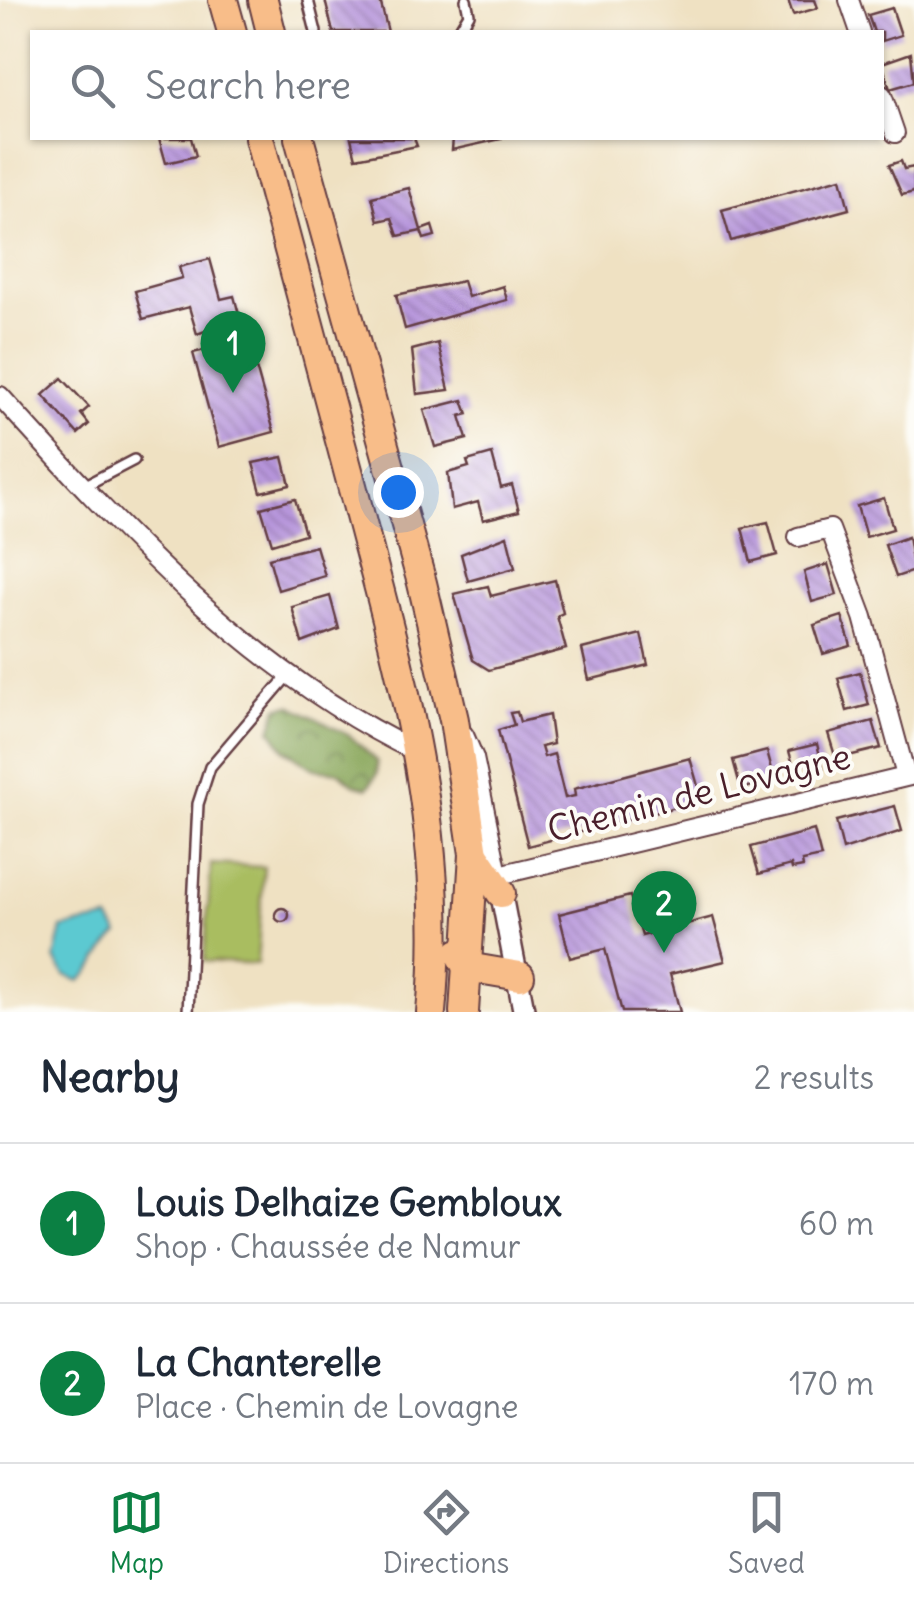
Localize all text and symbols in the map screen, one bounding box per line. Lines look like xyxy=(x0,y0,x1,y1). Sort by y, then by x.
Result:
search box xyxy=(30,30,884,140)
icon: search xyxy=(65,58,120,113)
text: Search here xyxy=(145,62,351,109)
pin: 1 xyxy=(200,310,266,393)
your location xyxy=(373,467,424,518)
street label: Chemin de Lovagne xyxy=(543,733,855,851)
pin: 2 xyxy=(632,870,696,953)
text: Nearby xyxy=(40,1051,179,1103)
text: 2 results xyxy=(754,1057,874,1098)
text: Louis Delhaize Gembloux xyxy=(135,1179,562,1226)
text: 1 xyxy=(66,1203,79,1244)
text: 60 m xyxy=(799,1203,874,1244)
text: Shop · Chaussée de Namur xyxy=(135,1226,521,1267)
text: La Chanterelle xyxy=(135,1339,382,1386)
text: 2 xyxy=(64,1363,81,1404)
text: 170 m xyxy=(789,1363,874,1404)
text: Place · Chemin de Lovagne xyxy=(135,1386,519,1427)
tab: Map xyxy=(109,1485,164,1581)
tab: Directions xyxy=(383,1485,509,1581)
tab: Saved xyxy=(728,1485,805,1581)

